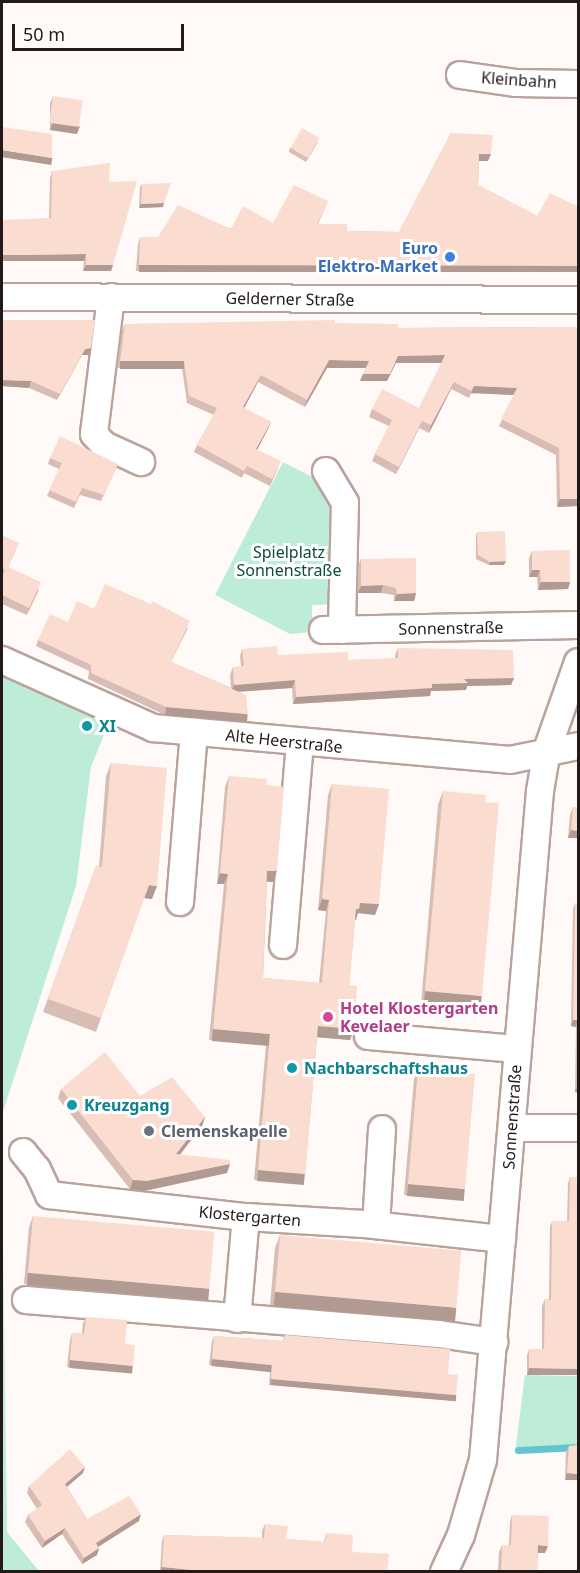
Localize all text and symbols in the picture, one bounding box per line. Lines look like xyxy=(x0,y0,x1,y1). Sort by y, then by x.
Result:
scale bar xyxy=(15,12,188,50)
text: 50 m xyxy=(23,22,65,46)
street label: Kleinbahn xyxy=(481,68,557,92)
place label: Euro Elektro-Market xyxy=(318,238,438,276)
marker: Euro Elektro-Market xyxy=(443,250,457,264)
street label: Gelderner Straße xyxy=(225,288,355,310)
park label: Spielplatz Sonnenstraße xyxy=(237,542,341,580)
street label: Sonnenstraße xyxy=(398,617,504,639)
place label: XI xyxy=(99,716,116,736)
marker: XI xyxy=(80,719,94,733)
street label: Alte Heerstraße xyxy=(224,725,344,757)
place label: Hotel Klostergarten Kevelaer xyxy=(340,998,498,1036)
marker: Hotel Klostergarten Kevelaer xyxy=(321,1010,335,1024)
place label: Nachbarschaftshaus xyxy=(304,1058,468,1078)
marker: Nachbarschaftshaus xyxy=(285,1061,299,1075)
street label: Sonnenstraße xyxy=(499,1064,525,1170)
place label: Kreuzgang xyxy=(84,1095,170,1115)
marker: Kreuzgang xyxy=(65,1098,79,1112)
place label: Clemenskapelle xyxy=(161,1121,287,1141)
marker: Clemenskapelle xyxy=(142,1124,156,1138)
street label: Klostergarten xyxy=(198,1202,302,1230)

